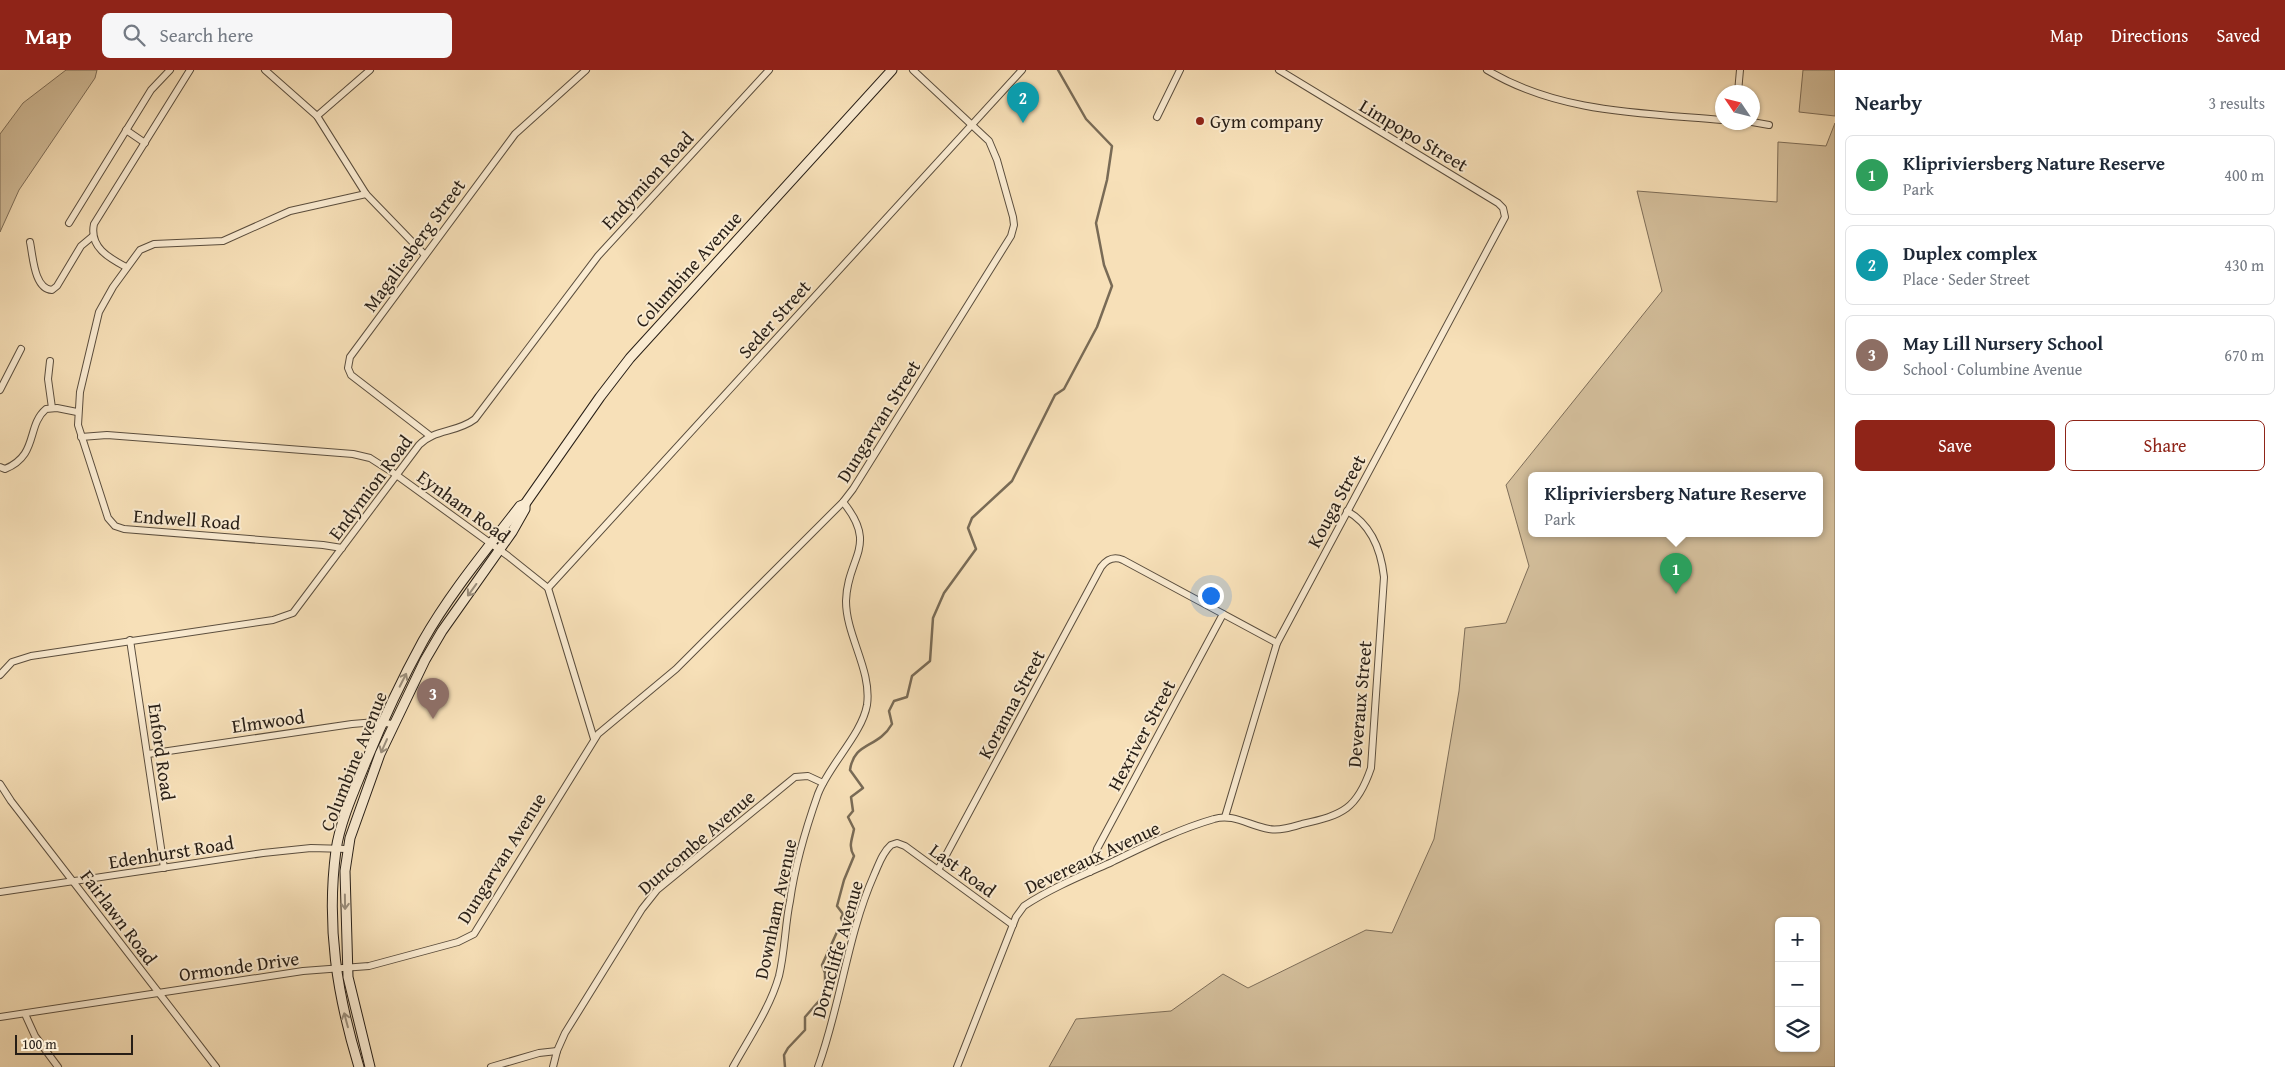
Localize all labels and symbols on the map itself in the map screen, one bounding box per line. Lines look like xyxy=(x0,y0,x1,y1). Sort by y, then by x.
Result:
pin: 2 xyxy=(1007,82,1039,123)
north arrow xyxy=(1715,85,1760,130)
street label: Limpopo Street xyxy=(1354,92,1474,179)
place label: Gym company xyxy=(1210,107,1324,135)
marker: Gym company xyxy=(1194,115,1206,127)
street label: Endymion Road xyxy=(594,124,700,235)
street label: Magaliesberg Street xyxy=(356,172,472,317)
street label: Columbine Avenue xyxy=(628,204,748,334)
street label: Seder Street xyxy=(731,273,817,365)
street label: Dungarvan Street xyxy=(829,354,927,488)
street label: Endymion Road xyxy=(321,428,419,545)
street label: Kouga Street xyxy=(1300,449,1372,553)
street label: Eynham Road xyxy=(412,463,517,550)
street label: Endwell Road xyxy=(133,501,242,537)
pin: 1 xyxy=(1660,553,1692,594)
one-way arrow xyxy=(466,583,477,596)
your location xyxy=(1198,583,1224,609)
street label: Deveraux Street xyxy=(1340,639,1379,769)
street label: Koranna Street xyxy=(970,644,1052,764)
one-way arrow xyxy=(398,672,408,687)
street label: Hexriver Street xyxy=(1100,674,1182,795)
pin: 3 xyxy=(417,678,449,719)
street label: Columbine Avenue xyxy=(312,687,394,835)
street label: Enford Road xyxy=(141,702,183,803)
street label: Elmwood xyxy=(230,702,307,740)
one-way arrow xyxy=(378,738,388,753)
street label: Duncombe Avenue xyxy=(631,783,761,901)
street label: Dungarvan Avenue xyxy=(449,787,553,929)
street label: Devereaux Avenue xyxy=(1020,813,1164,901)
street label: Edenhurst Road xyxy=(106,828,236,876)
street label: Downham Avenue xyxy=(746,836,804,982)
street label: Last Road xyxy=(924,836,1003,904)
street label: Fairlawn Road xyxy=(74,864,165,971)
street label: Dorncliffe Avenue xyxy=(804,877,870,1021)
one-way arrow xyxy=(340,894,350,910)
street label: Ormonde Drive xyxy=(177,944,301,988)
one-way arrow xyxy=(341,1012,350,1028)
scale bar xyxy=(15,1032,132,1055)

